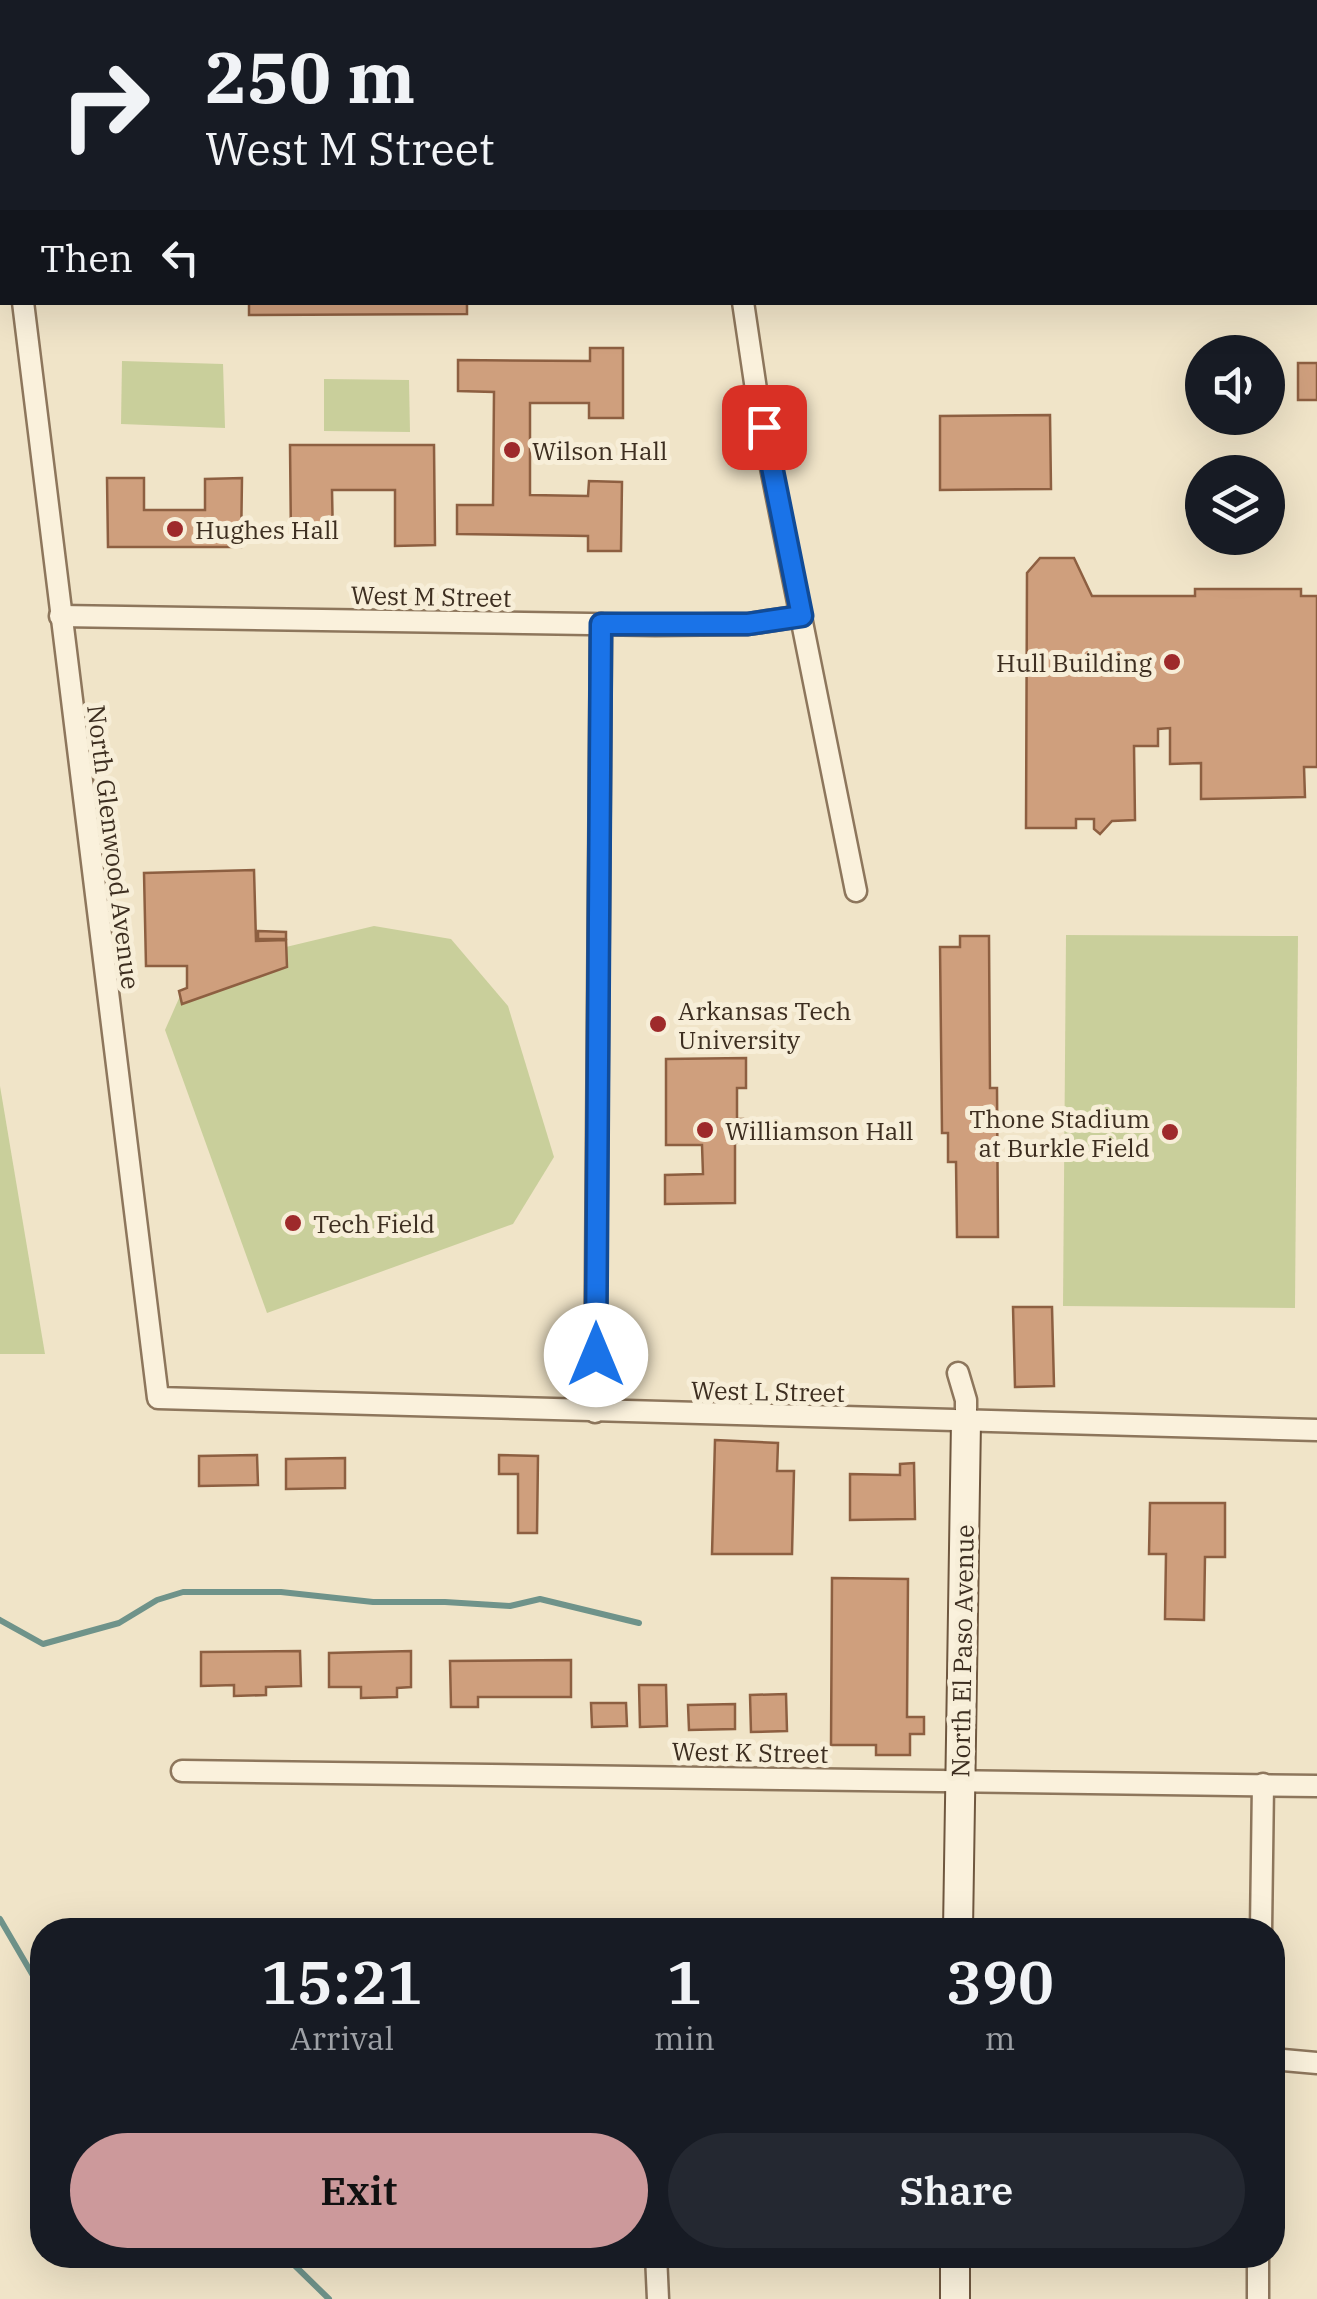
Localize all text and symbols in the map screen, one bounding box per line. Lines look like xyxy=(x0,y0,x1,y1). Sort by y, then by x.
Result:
text: 250 m xyxy=(205,31,415,122)
icon: right xyxy=(40,40,170,170)
text: West M Street xyxy=(205,119,495,177)
icon: left xyxy=(153,230,208,285)
text: Then xyxy=(40,233,133,282)
map controls xyxy=(1185,335,1285,555)
button: sound xyxy=(1185,335,1285,435)
pin xyxy=(722,385,807,470)
icon: arrive xyxy=(737,400,792,455)
place label: Wilson Hall xyxy=(532,434,668,467)
marker: Wilson Hall xyxy=(501,439,523,461)
button: layers xyxy=(1185,455,1285,555)
place label: Hughes Hall xyxy=(195,513,339,546)
marker: Hughes Hall xyxy=(164,518,186,540)
street label: West M Street xyxy=(350,578,512,614)
place label: Hull Building xyxy=(996,646,1152,679)
marker: Hull Building xyxy=(1161,651,1183,673)
street label: North Glenwood Avenue xyxy=(80,703,148,991)
place label: Arkansas Tech University xyxy=(678,994,851,1056)
marker: Arkansas Tech University xyxy=(647,1013,669,1035)
place label: Thone Stadium at Burkle Field xyxy=(969,1102,1150,1164)
place label: Williamson Hall xyxy=(725,1114,913,1147)
marker: Williamson Hall xyxy=(694,1119,716,1141)
marker: Thone Stadium at Burkle Field xyxy=(1159,1121,1181,1143)
place label: Tech Field xyxy=(313,1207,435,1240)
marker: Tech Field xyxy=(282,1212,304,1234)
position arrow xyxy=(544,1303,648,1407)
street label: West L Street xyxy=(691,1373,845,1409)
street label: North El Paso Avenue xyxy=(943,1524,981,1778)
street label: West K Street xyxy=(671,1734,829,1770)
text: 15:21 xyxy=(261,1942,423,2021)
text: 1 xyxy=(666,1942,702,2021)
text: 390 xyxy=(946,1942,1054,2021)
text: Arrival xyxy=(290,2017,394,2059)
text: min xyxy=(654,2017,715,2059)
text: m xyxy=(985,2017,1015,2059)
button: Exit xyxy=(70,2133,648,2248)
button: Share xyxy=(668,2133,1245,2248)

